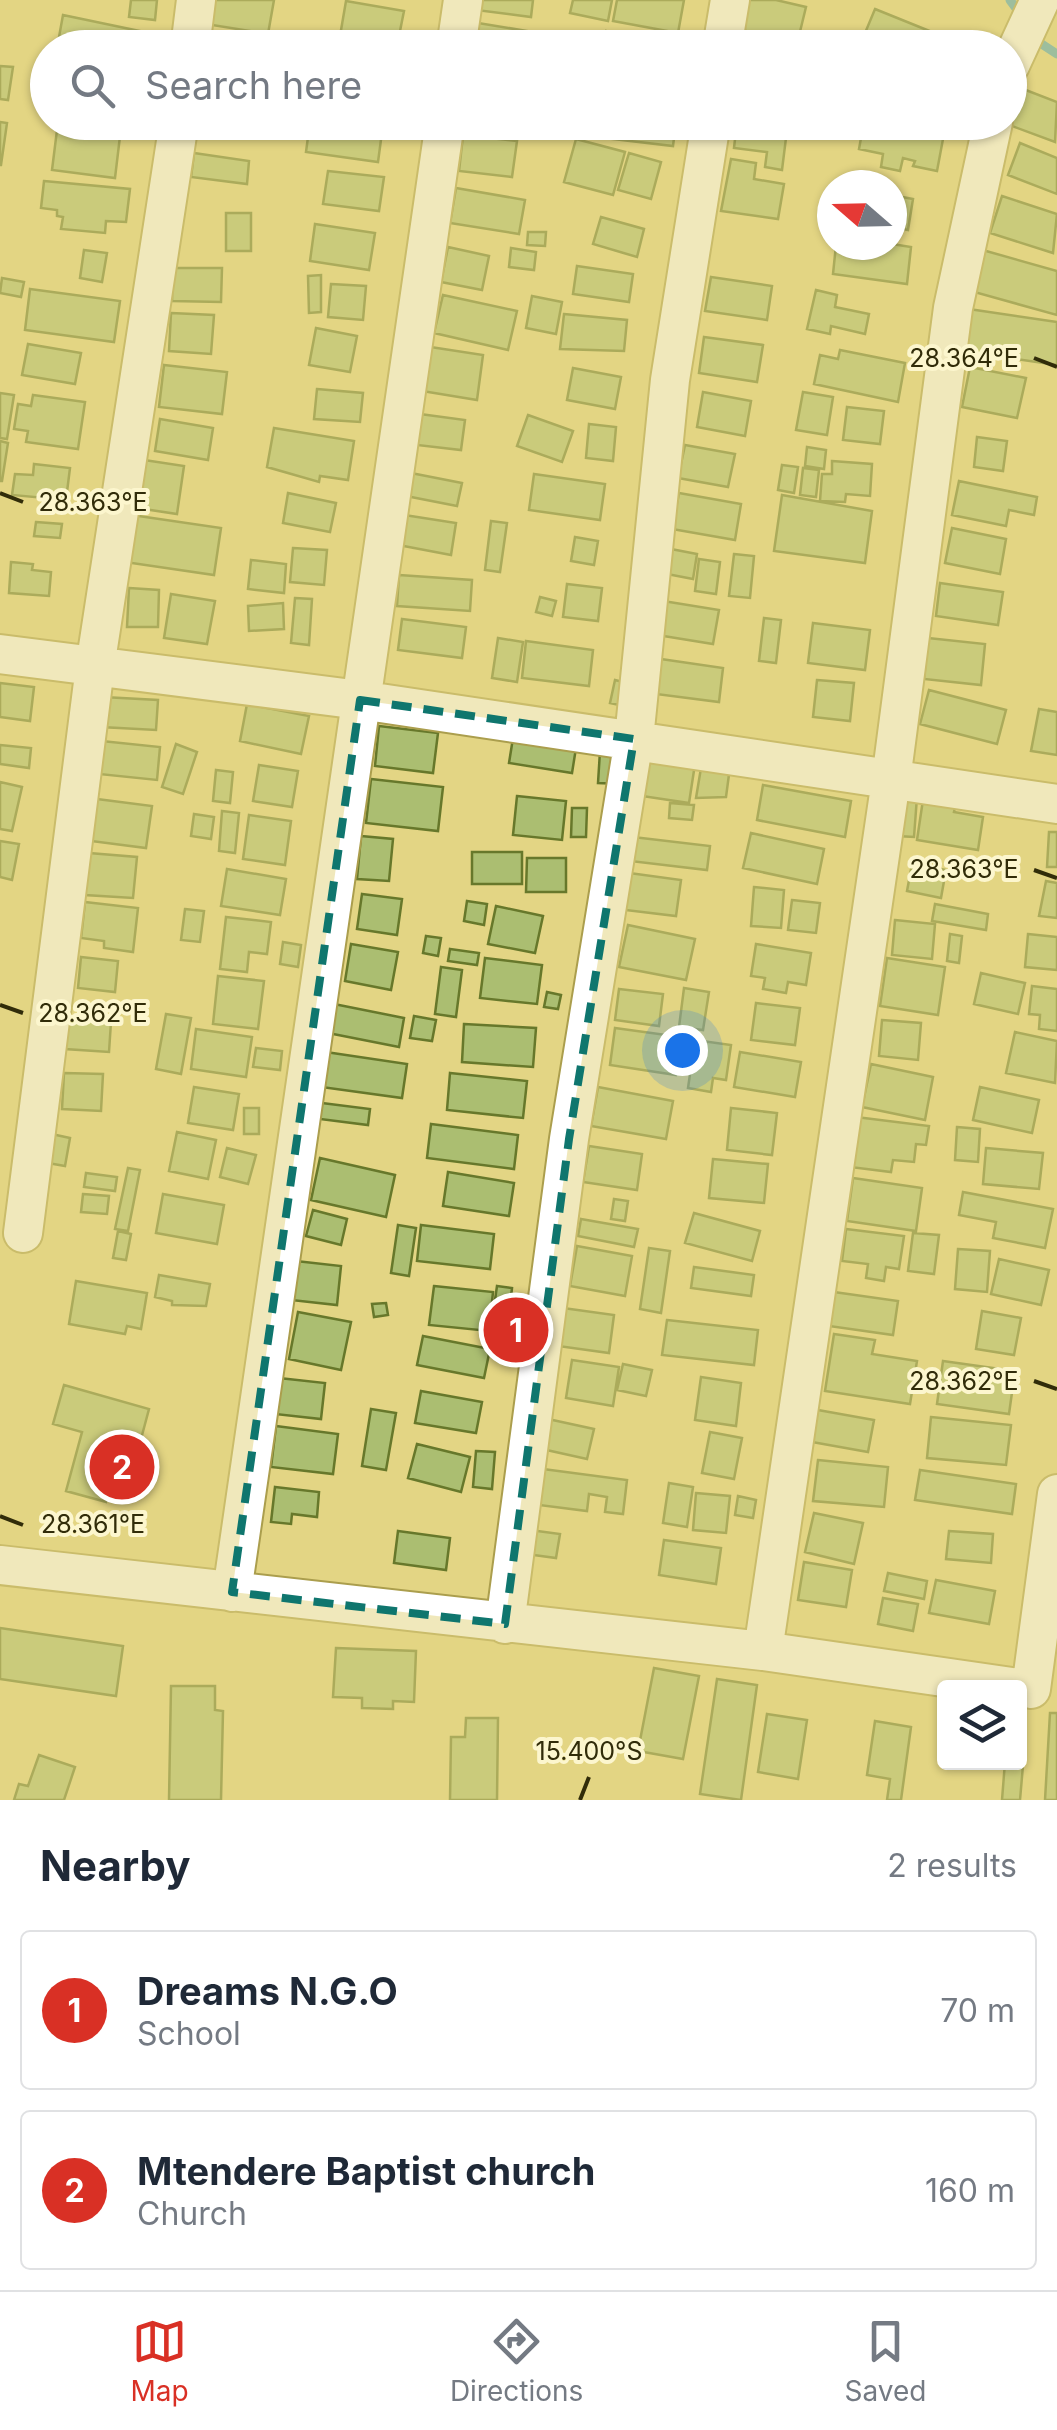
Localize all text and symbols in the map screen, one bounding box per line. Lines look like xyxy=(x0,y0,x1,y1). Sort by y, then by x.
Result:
search box xyxy=(30,30,1027,140)
icon: search xyxy=(65,58,120,113)
text: Search here xyxy=(145,62,362,108)
north arrow xyxy=(817,170,907,260)
text: 28.364°E xyxy=(909,343,1019,373)
text: 28.363°E xyxy=(38,487,148,517)
text: 28.363°E xyxy=(909,854,1019,884)
text: 28.362°E xyxy=(38,998,148,1028)
your location xyxy=(657,1025,708,1076)
pin: 1 xyxy=(484,1292,548,1368)
text: 28.362°E xyxy=(909,1366,1019,1396)
pin: 2 xyxy=(90,1430,154,1504)
text: 28.361°E xyxy=(41,1509,145,1539)
map controls xyxy=(937,1680,1027,1770)
button: layers xyxy=(937,1680,1027,1770)
text: 15.400°S xyxy=(535,1736,643,1766)
text: Nearby xyxy=(40,1840,191,1891)
text: 2 results xyxy=(887,1846,1017,1885)
text: Dreams N.G.O xyxy=(137,1968,398,2014)
text: 1 xyxy=(68,1991,81,2030)
text: 70 m xyxy=(940,1991,1015,2030)
text: School xyxy=(137,2014,241,2053)
text: Mtendere Baptist church xyxy=(137,2148,595,2194)
text: 2 xyxy=(64,2171,85,2210)
text: 160 m xyxy=(925,2171,1015,2210)
text: Church xyxy=(137,2194,247,2233)
tab: Map xyxy=(131,2314,189,2408)
tab: Directions xyxy=(450,2314,583,2408)
tab: Saved xyxy=(844,2314,926,2408)

